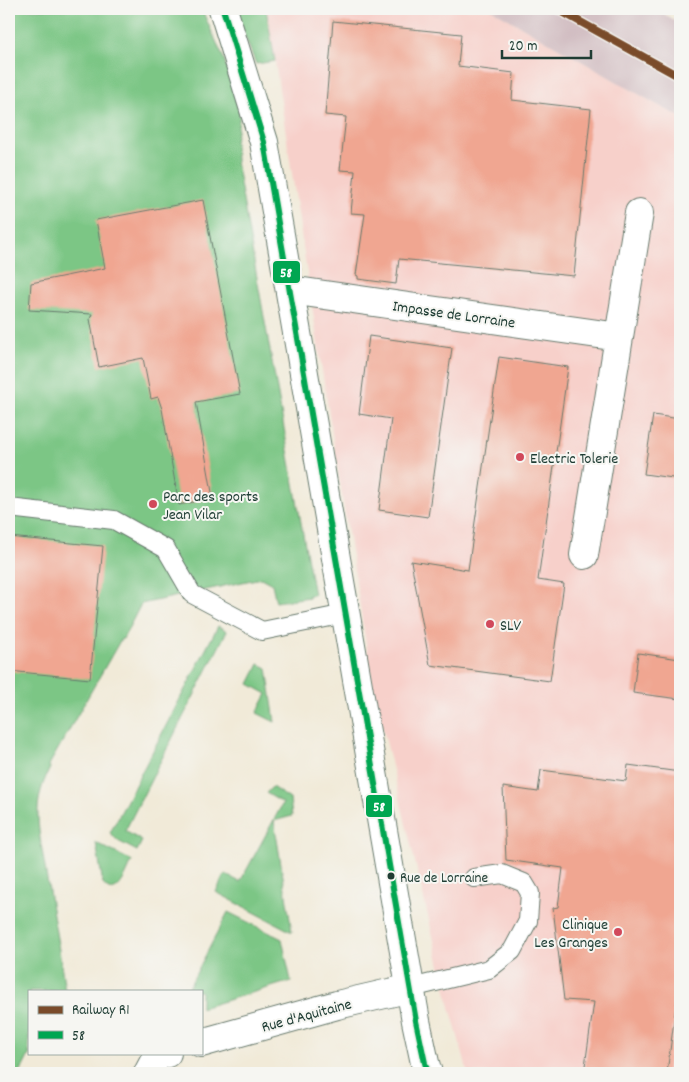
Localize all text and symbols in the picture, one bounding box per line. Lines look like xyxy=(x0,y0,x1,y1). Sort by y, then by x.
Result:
scale bar xyxy=(502,28,590,60)
text: 20 m xyxy=(509,36,537,58)
line badge: 58 xyxy=(272,260,301,284)
text: 58 xyxy=(280,264,292,284)
street label: Impasse de Lorraine xyxy=(391,295,516,335)
place label: Electric Tolerie xyxy=(530,448,618,471)
marker: Electric Tolerie xyxy=(514,451,526,463)
place label: Parc des sports Jean Vilar xyxy=(163,486,259,527)
marker: Parc des sports Jean Vilar xyxy=(147,498,159,510)
place label: SLV xyxy=(500,615,522,638)
marker: SLV xyxy=(484,618,496,630)
line badge: 58 xyxy=(365,794,393,818)
text: 58 xyxy=(373,798,385,818)
place label: Rue de Lorraine xyxy=(400,868,489,890)
marker: Rue de Lorraine xyxy=(386,871,396,881)
place label: Clinique Les Granges xyxy=(534,914,608,955)
marker: Clinique Les Granges xyxy=(612,926,624,938)
legend xyxy=(28,990,202,1054)
street label: Rue d'Aquitaine xyxy=(259,993,354,1039)
text: Railway R1 xyxy=(72,1000,129,1022)
text: 58 xyxy=(72,1026,85,1048)

